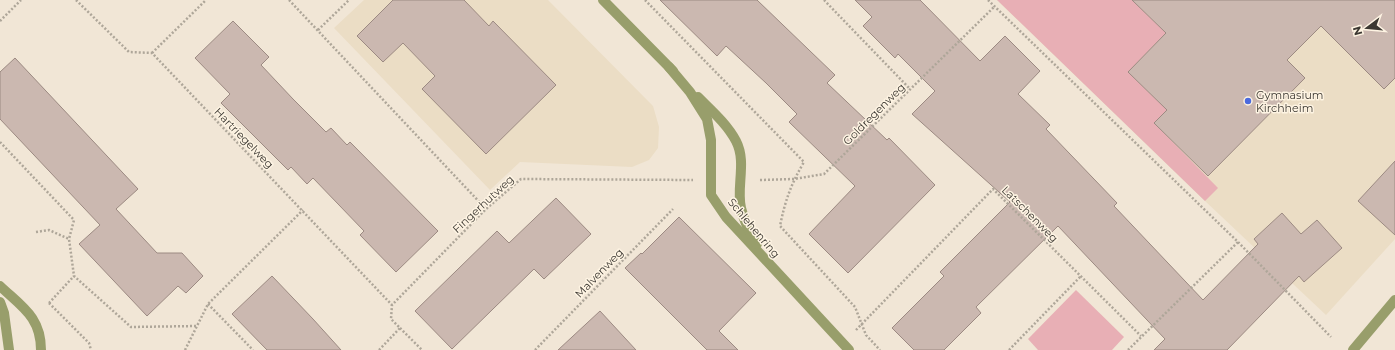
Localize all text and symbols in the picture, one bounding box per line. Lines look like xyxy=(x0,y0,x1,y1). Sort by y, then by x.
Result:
north arrow xyxy=(1347,8,1387,48)
text: N xyxy=(1349,25,1365,37)
street label: Goldregenweg xyxy=(840,80,908,148)
place label: Gymnasium Kirchheim xyxy=(1256,88,1323,115)
marker: Gymnasium Kirchheim xyxy=(1243,96,1253,106)
street label: Hartriegelweg xyxy=(211,105,277,171)
street label: Fingerhutweg xyxy=(449,172,517,236)
street label: Latschenweg xyxy=(999,183,1061,245)
street label: Schlehenring xyxy=(725,195,783,261)
street label: Malvenweg xyxy=(572,245,626,301)

